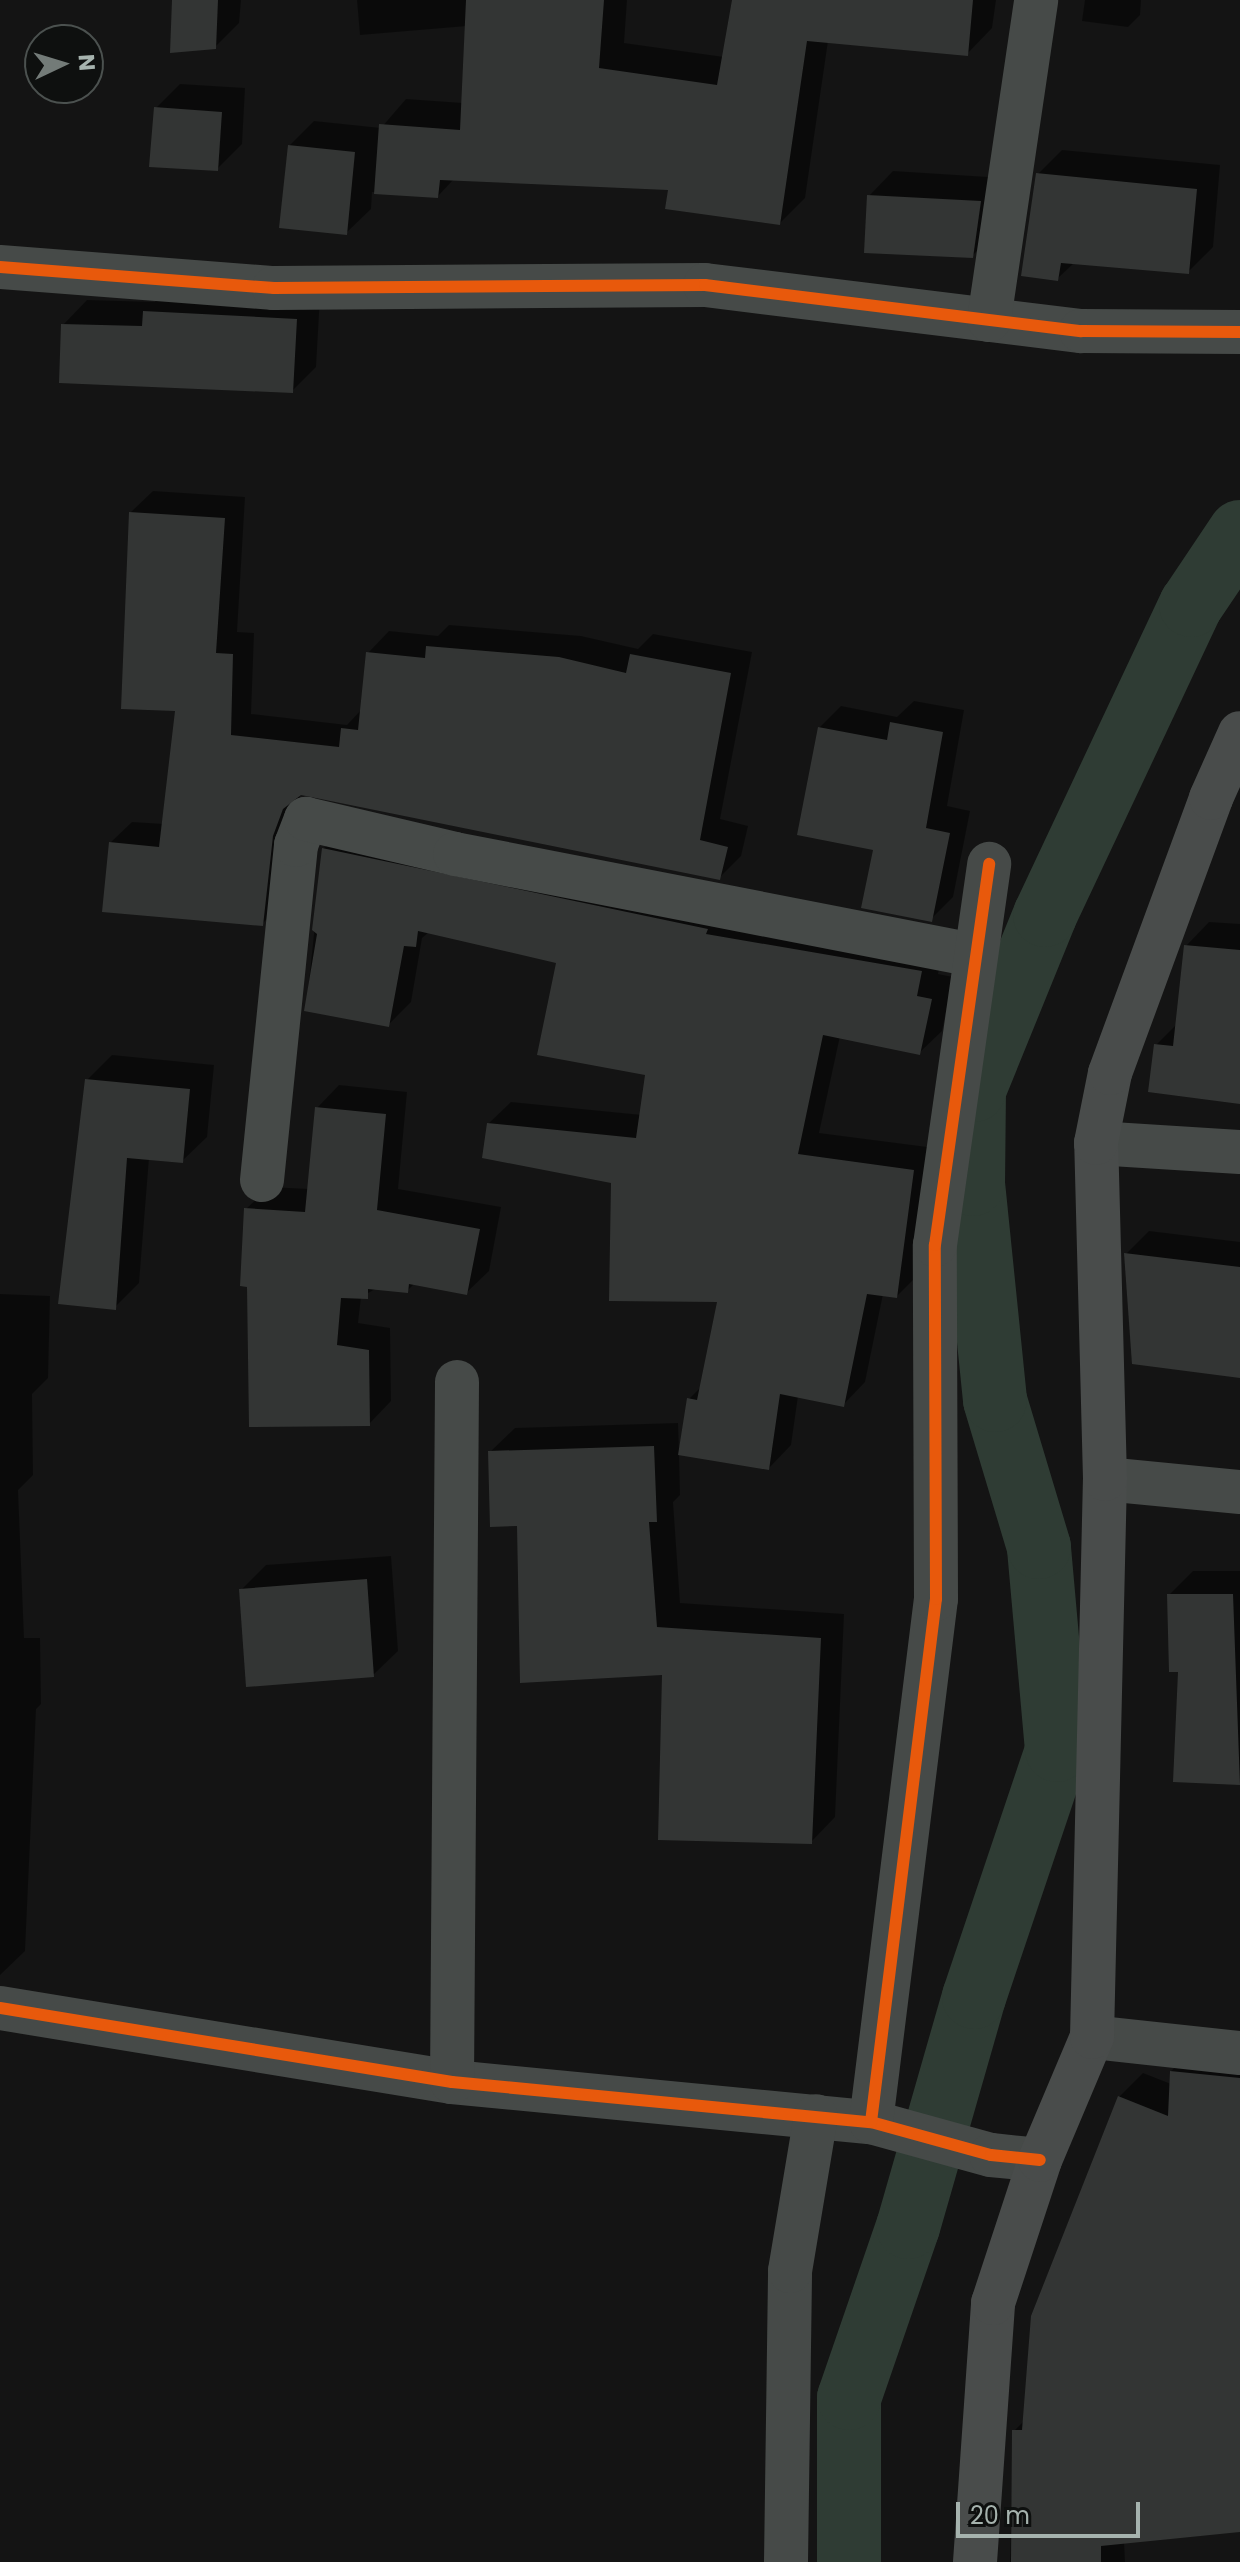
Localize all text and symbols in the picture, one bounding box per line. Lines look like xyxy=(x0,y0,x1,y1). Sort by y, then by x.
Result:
north arrow xyxy=(24,24,104,104)
text: N xyxy=(70,53,102,72)
scale bar xyxy=(960,2486,1144,2536)
text: 20 m xyxy=(970,2499,1030,2532)

